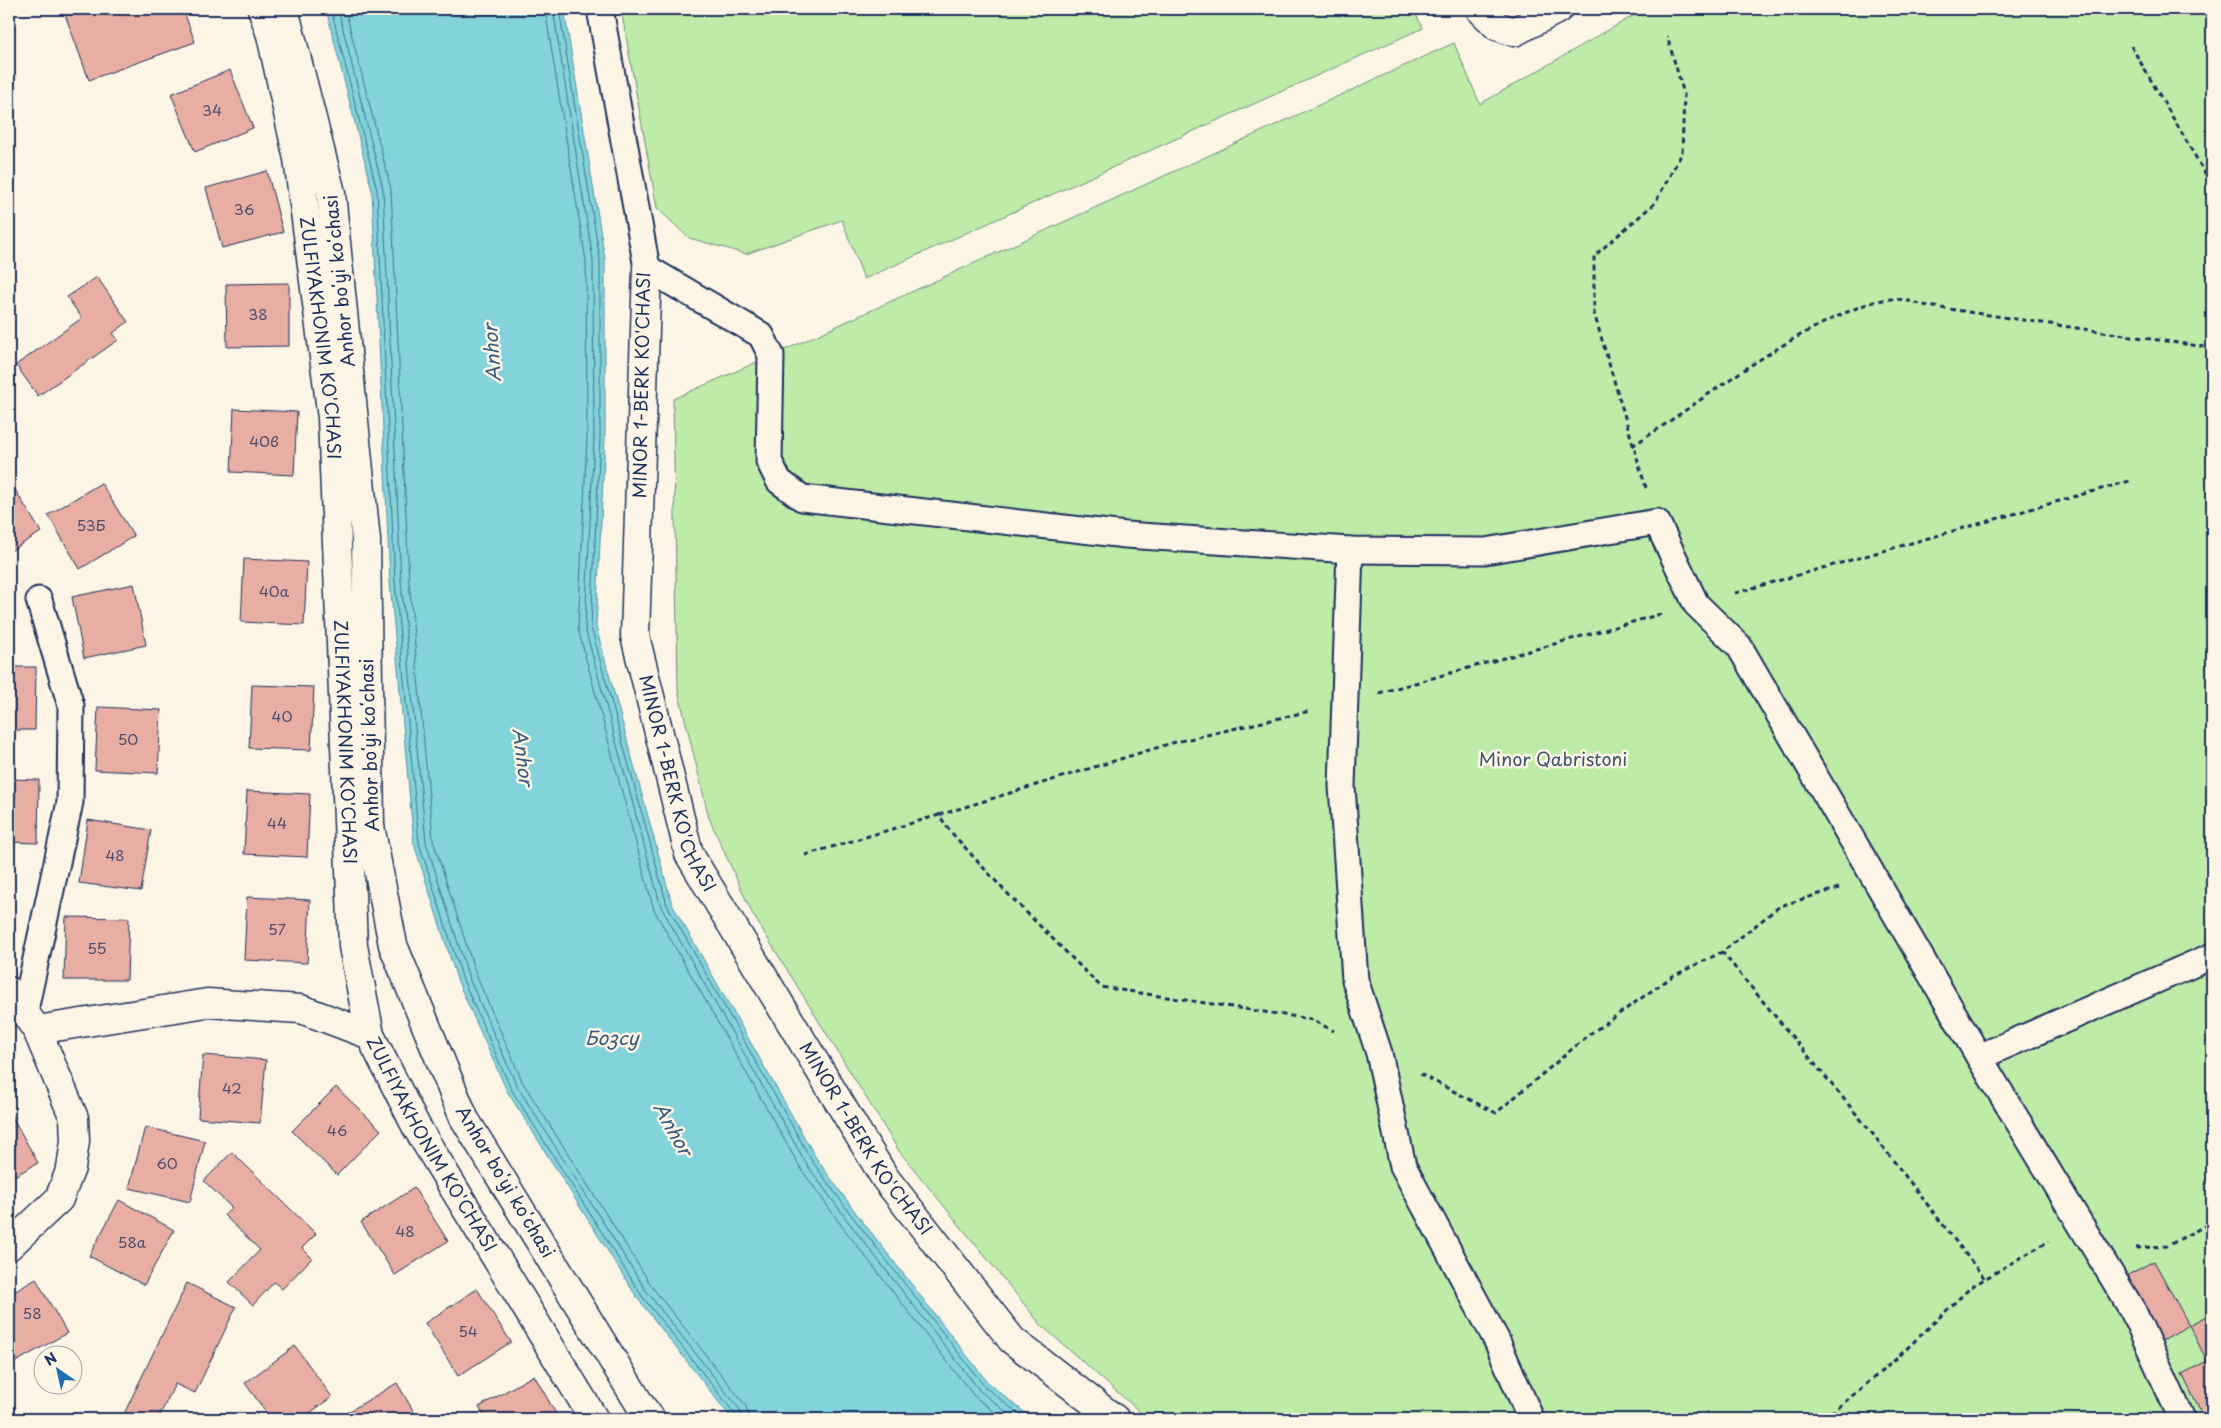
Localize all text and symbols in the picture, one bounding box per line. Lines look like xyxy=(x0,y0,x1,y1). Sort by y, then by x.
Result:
house number: 34 xyxy=(202,98,222,121)
street label: Anhor boʻyi koʻchasi xyxy=(316,194,361,369)
house number: 36 xyxy=(234,197,254,220)
street label: ZULFIYAKHONIM KO'CHASI xyxy=(294,215,349,460)
street label: MINOR 1-BERK KO'CHASI xyxy=(625,271,656,499)
house number: 38 xyxy=(248,302,268,325)
water label: Anhor xyxy=(475,320,507,383)
house number: 40в xyxy=(249,429,279,452)
house number: 53Б xyxy=(76,513,106,536)
house number: 40a xyxy=(259,579,290,602)
street label: ZULFIYAKHONIM KO'CHASI xyxy=(328,619,365,865)
street label: Anhor boʻyi koʻchasi xyxy=(352,658,385,832)
street label: MINOR 1-BERK KO'CHASI xyxy=(633,672,724,897)
house number: 40 xyxy=(272,704,292,727)
water label: Anhor xyxy=(507,726,542,790)
house number: 50 xyxy=(118,727,138,750)
park label: Minor Qabristoni xyxy=(1479,745,1627,772)
house number: 44 xyxy=(267,811,287,834)
house number: 48 xyxy=(105,843,125,866)
house number: 57 xyxy=(268,917,286,940)
house number: 55 xyxy=(87,936,107,959)
water label: Бозсу xyxy=(585,1023,640,1051)
street label: ZULFIYAKHONIM KO'CHASI xyxy=(361,1031,504,1257)
street label: MINOR 1-BERK KO'CHASI xyxy=(794,1036,940,1240)
house number: 42 xyxy=(222,1076,242,1099)
water label: Anhor xyxy=(648,1096,702,1163)
street label: Anhor boʻyi koʻchasi xyxy=(450,1100,562,1262)
house number: 46 xyxy=(327,1118,347,1141)
house number: 60 xyxy=(156,1151,178,1174)
house number: 48 xyxy=(395,1219,415,1242)
house number: 58а xyxy=(118,1230,147,1253)
house number: 58 xyxy=(22,1301,42,1324)
house number: 54 xyxy=(458,1319,478,1342)
north arrow xyxy=(32,1346,82,1396)
text: N xyxy=(40,1347,61,1371)

